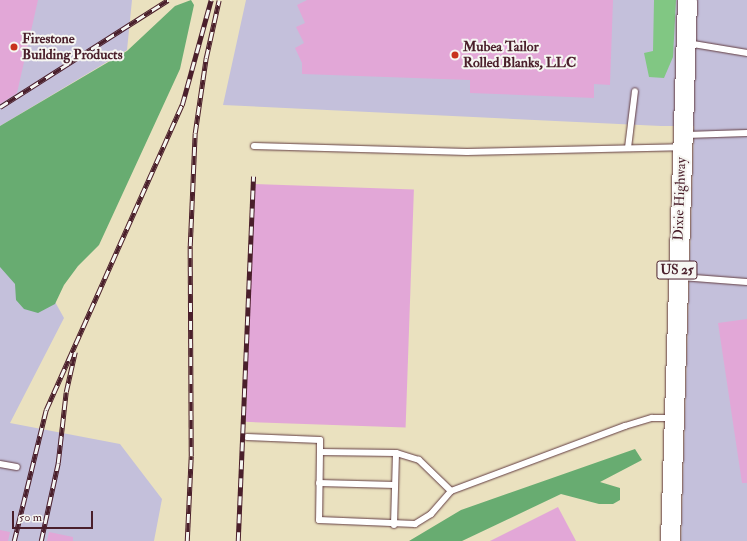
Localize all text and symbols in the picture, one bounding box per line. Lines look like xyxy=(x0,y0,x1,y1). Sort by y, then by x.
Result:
place label: Firestone Building Products xyxy=(22,31,122,64)
place label: Mubea Tailor Rolled Blanks, LLC xyxy=(463,39,576,72)
marker: Firestone Building Products xyxy=(9,42,19,52)
marker: Mubea Tailor Rolled Blanks, LLC xyxy=(450,50,460,60)
street label: Dixie Highway xyxy=(670,157,690,241)
road number: US 25 xyxy=(656,259,698,281)
scale bar xyxy=(14,503,95,529)
text: 50 m xyxy=(19,510,42,525)

